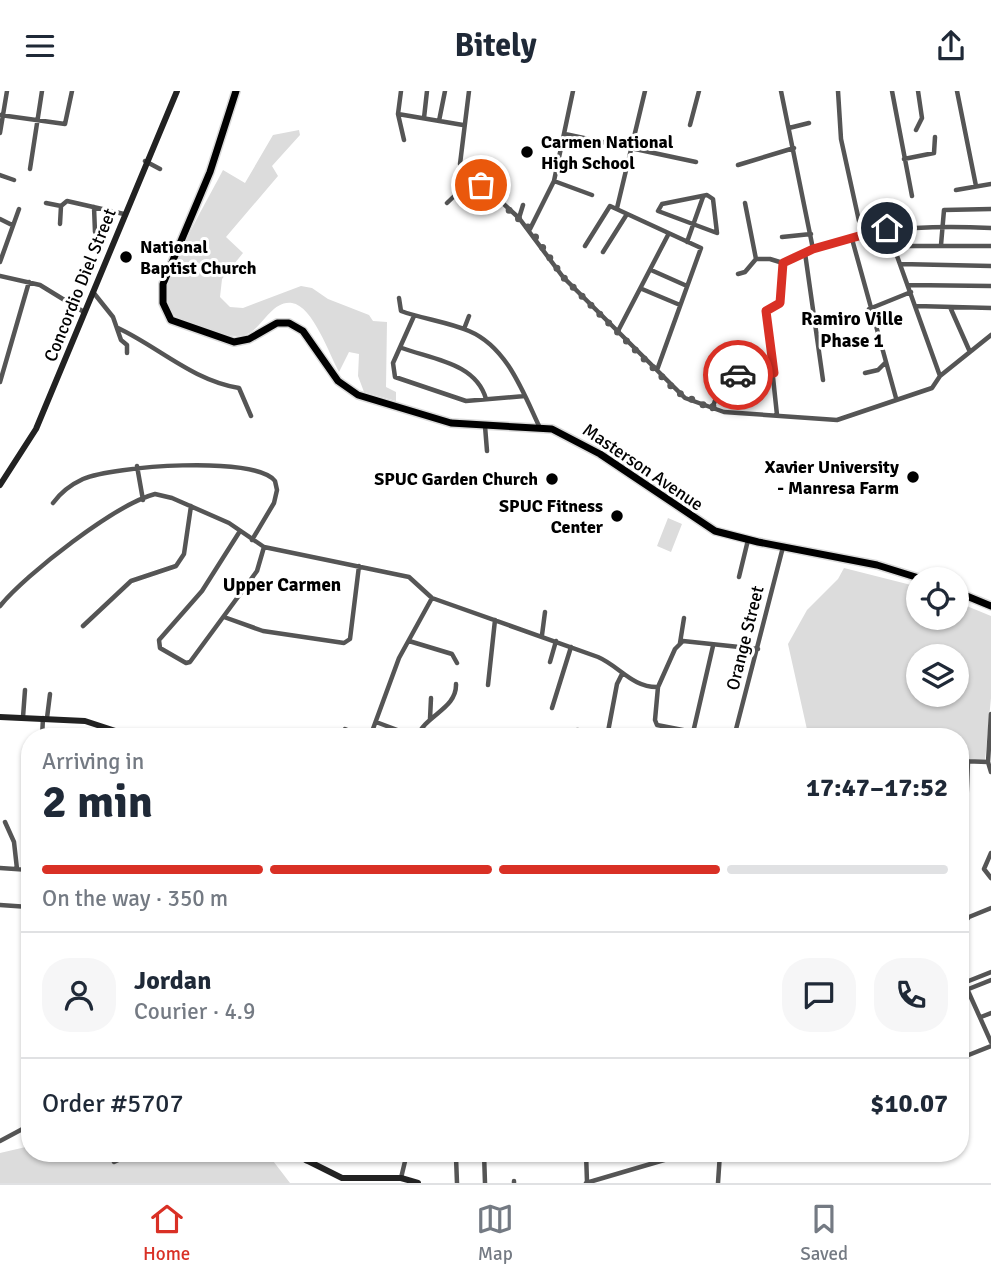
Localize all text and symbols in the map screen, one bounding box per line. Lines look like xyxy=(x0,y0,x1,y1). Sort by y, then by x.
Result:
text: Bitely xyxy=(454,26,537,65)
icon: menu xyxy=(21,27,59,65)
icon: share xyxy=(932,27,970,65)
place label: Carmen National High School xyxy=(541,131,674,174)
marker: Carmen National High School xyxy=(519,144,535,160)
pin xyxy=(451,155,511,215)
icon: bag xyxy=(462,166,500,204)
pin xyxy=(857,198,917,258)
street label: Concordio Diel Street xyxy=(39,205,121,365)
icon: home xyxy=(868,209,906,247)
place label: National Baptist Church xyxy=(140,236,257,279)
marker: National Baptist Church xyxy=(118,249,134,265)
district label: Ramiro Ville Phase 1 xyxy=(801,307,903,353)
courier xyxy=(703,340,773,410)
icon: car xyxy=(719,356,757,394)
street label: Masterson Avenue xyxy=(579,419,707,515)
place label: Xavier University - Manresa Farm xyxy=(764,456,899,499)
place label: SPUC Garden Church xyxy=(374,468,538,490)
marker: Xavier University - Manresa Farm xyxy=(905,469,921,485)
marker: SPUC Garden Church xyxy=(544,471,560,487)
place label: SPUC Fitness Center xyxy=(499,495,604,538)
marker: SPUC Fitness Center xyxy=(609,508,625,524)
map controls xyxy=(906,567,969,707)
button: locate xyxy=(906,567,969,630)
district label: Upper Carmen xyxy=(223,573,341,597)
street label: Orange Street xyxy=(721,584,769,692)
button: layers xyxy=(906,644,969,707)
text: Arriving in xyxy=(42,747,144,776)
text: 17:47–17:52 xyxy=(806,772,948,804)
text: 2 min xyxy=(42,774,153,830)
text: On the way · 350 m xyxy=(42,884,228,913)
button: person xyxy=(42,958,116,1032)
button: chat xyxy=(782,958,856,1032)
button: phone xyxy=(874,958,948,1032)
text: Jordan xyxy=(134,965,211,997)
text: Courier · 4.9 xyxy=(134,997,255,1026)
text: Order #5707 xyxy=(42,1088,183,1120)
text: $10.07 xyxy=(870,1088,948,1120)
tab: Home xyxy=(143,1200,190,1266)
tab: Map xyxy=(476,1200,514,1266)
tab: Saved xyxy=(800,1200,848,1266)

